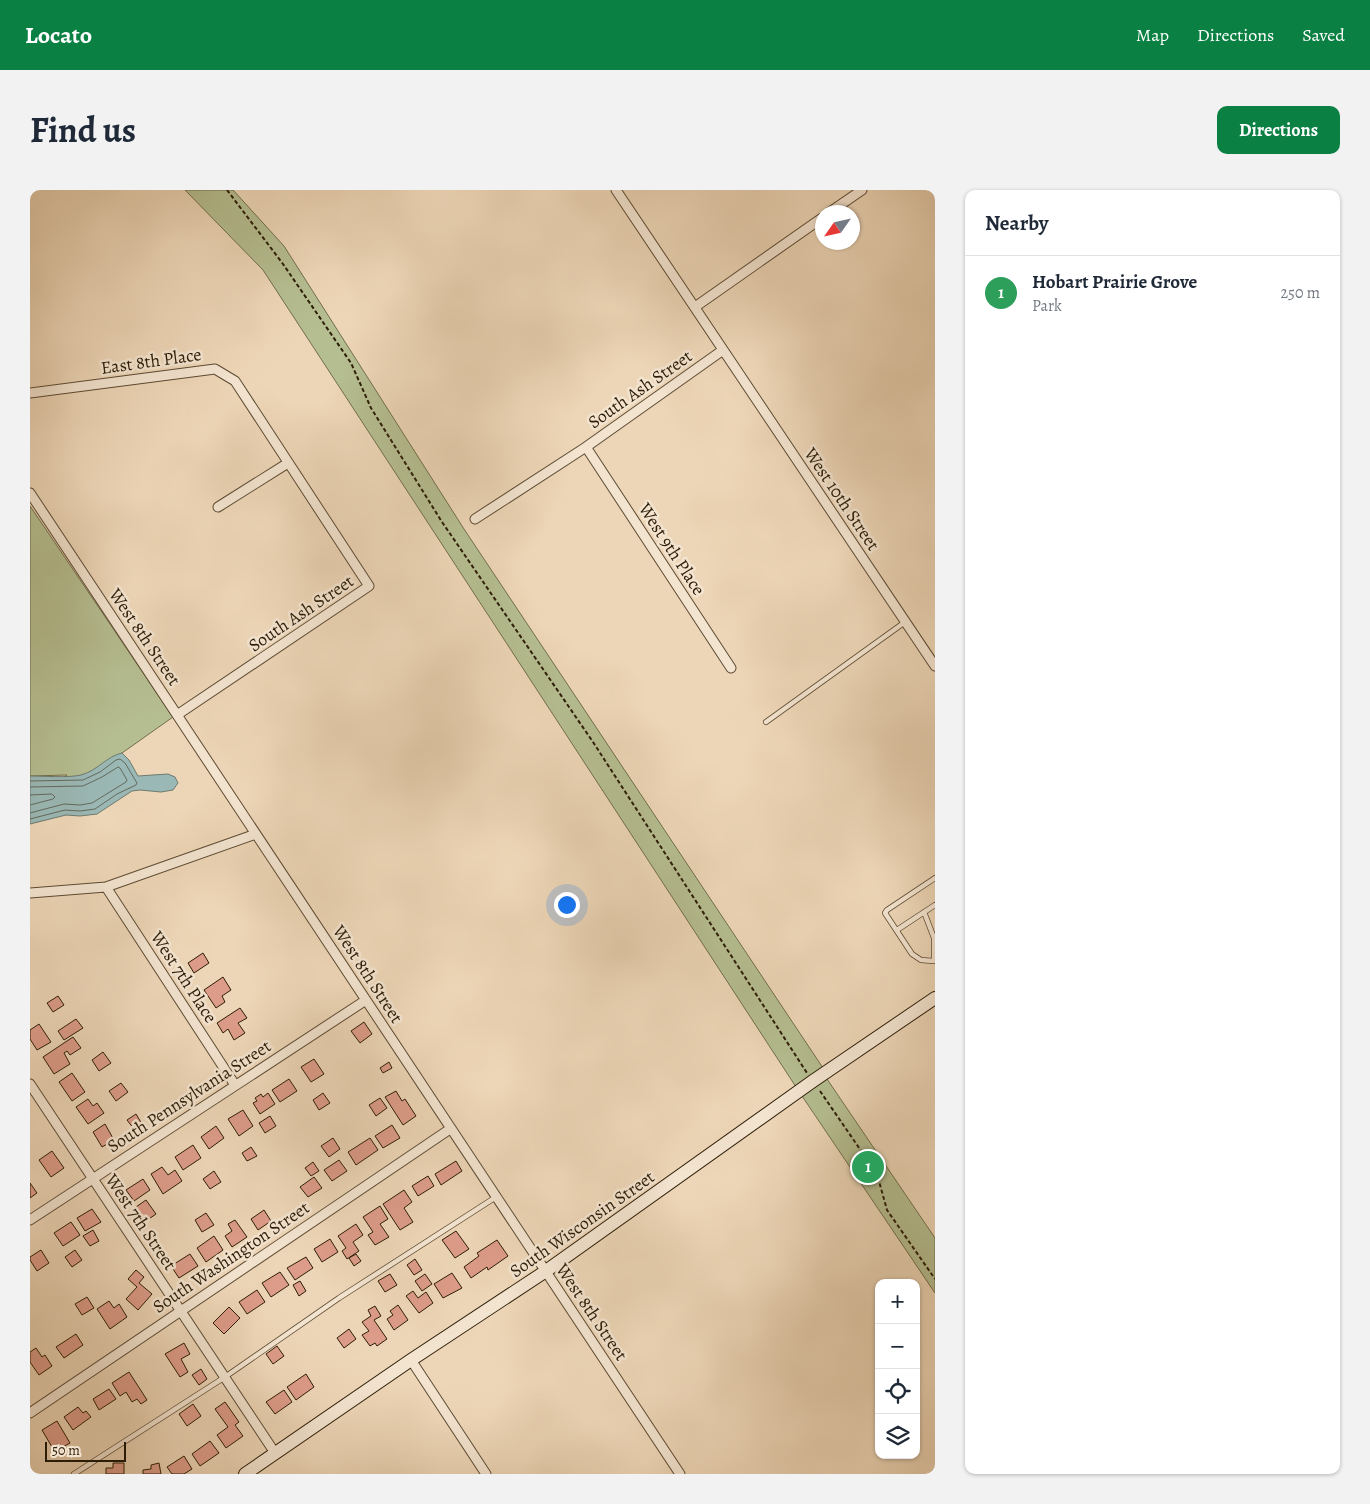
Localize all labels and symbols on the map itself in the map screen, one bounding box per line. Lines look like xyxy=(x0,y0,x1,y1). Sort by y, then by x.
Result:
north arrow xyxy=(815,205,860,250)
street label: East 8th Place xyxy=(99,342,203,380)
street label: South Ash Street xyxy=(583,344,697,434)
street label: West 10th Street xyxy=(798,442,885,555)
street label: West 9th Place xyxy=(633,497,711,600)
street label: South Ash Street xyxy=(244,569,358,657)
street label: West 8th Street xyxy=(103,583,186,690)
your location xyxy=(554,892,580,918)
street label: West 8th Street xyxy=(327,920,409,1028)
street label: West 7th Place xyxy=(145,926,223,1028)
street label: South Pennsylvania Street xyxy=(102,1034,276,1158)
pin: 1 xyxy=(852,1148,884,1186)
street label: South Wisconsin Street xyxy=(505,1165,659,1283)
street label: West 7th Street xyxy=(99,1168,182,1275)
street label: South Washington Street xyxy=(148,1196,314,1318)
street label: West 8th Street xyxy=(550,1258,633,1365)
scale bar xyxy=(45,1439,126,1462)

